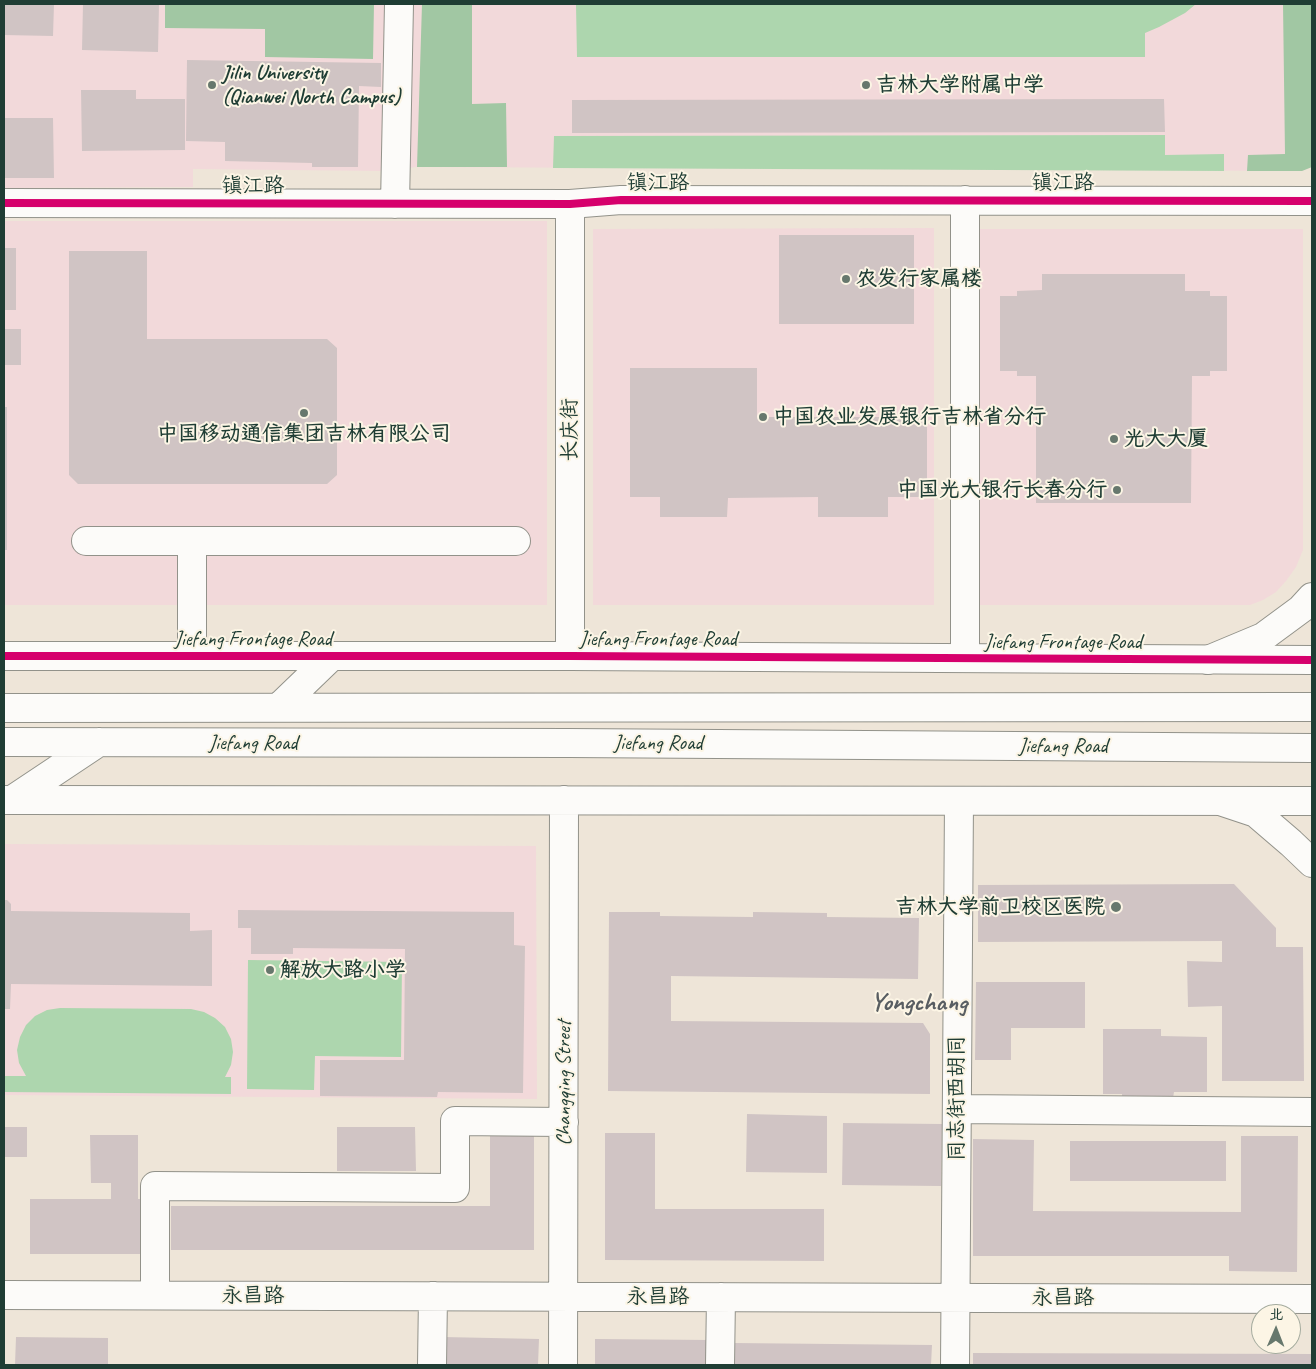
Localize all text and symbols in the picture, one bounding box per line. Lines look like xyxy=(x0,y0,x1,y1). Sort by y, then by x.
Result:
place label: Jilin University (Qianwei North Campus) xyxy=(222,60,400,110)
place label: 吉林大学附属中学 xyxy=(876,72,1044,98)
marker: Jilin University (Qianwei North Campus) xyxy=(206,79,218,91)
marker: 吉林大学附属中学 xyxy=(860,79,872,91)
street label: 镇江路 xyxy=(627,170,689,196)
street label: 镇江路 xyxy=(1032,170,1094,196)
street label: 镇江路 xyxy=(222,173,284,199)
place label: 农发行家属楼 xyxy=(856,266,982,292)
marker: 农发行家属楼 xyxy=(840,273,852,285)
street label: 长庆街 xyxy=(557,399,583,461)
place label: 中国农业发展银行吉林省分行 xyxy=(773,404,1046,430)
marker: 中国移动通信集团吉林有限公司 xyxy=(298,407,310,419)
marker: 中国农业发展银行吉林省分行 xyxy=(757,411,769,423)
place label: 中国移动通信集团吉林有限公司 xyxy=(157,421,451,447)
place label: 光大大厦 xyxy=(1124,426,1208,452)
marker: 光大大厦 xyxy=(1108,433,1120,445)
place label: 中国光大银行长春分行 xyxy=(897,477,1107,503)
marker: 中国光大银行长春分行 xyxy=(1111,484,1123,496)
street label: Jiefang Frontage Road xyxy=(174,626,332,652)
street label: Jiefang Frontage Road xyxy=(579,626,737,652)
street label: Jiefang Frontage Road xyxy=(984,629,1142,655)
street label: Jiefang Road xyxy=(208,730,298,756)
street label: Jiefang Road xyxy=(613,730,703,756)
street label: Jiefang Road xyxy=(1018,733,1108,759)
place label: 吉林大学前卫校区医院 xyxy=(895,894,1105,920)
marker: 吉林大学前卫校区医院 xyxy=(1109,900,1123,914)
place label: 解放大路小学 xyxy=(280,957,406,983)
marker: 解放大路小学 xyxy=(264,964,276,976)
district label: Yongchang xyxy=(871,987,967,1019)
street label: Changqing Street xyxy=(551,1020,577,1146)
street label: 同志街西胡同 xyxy=(944,1035,970,1161)
street label: 永昌路 xyxy=(222,1283,284,1309)
street label: 永昌路 xyxy=(627,1284,689,1310)
street label: 永昌路 xyxy=(1032,1285,1094,1311)
north arrow xyxy=(1251,1304,1301,1354)
text: 北 xyxy=(1269,1306,1283,1323)

